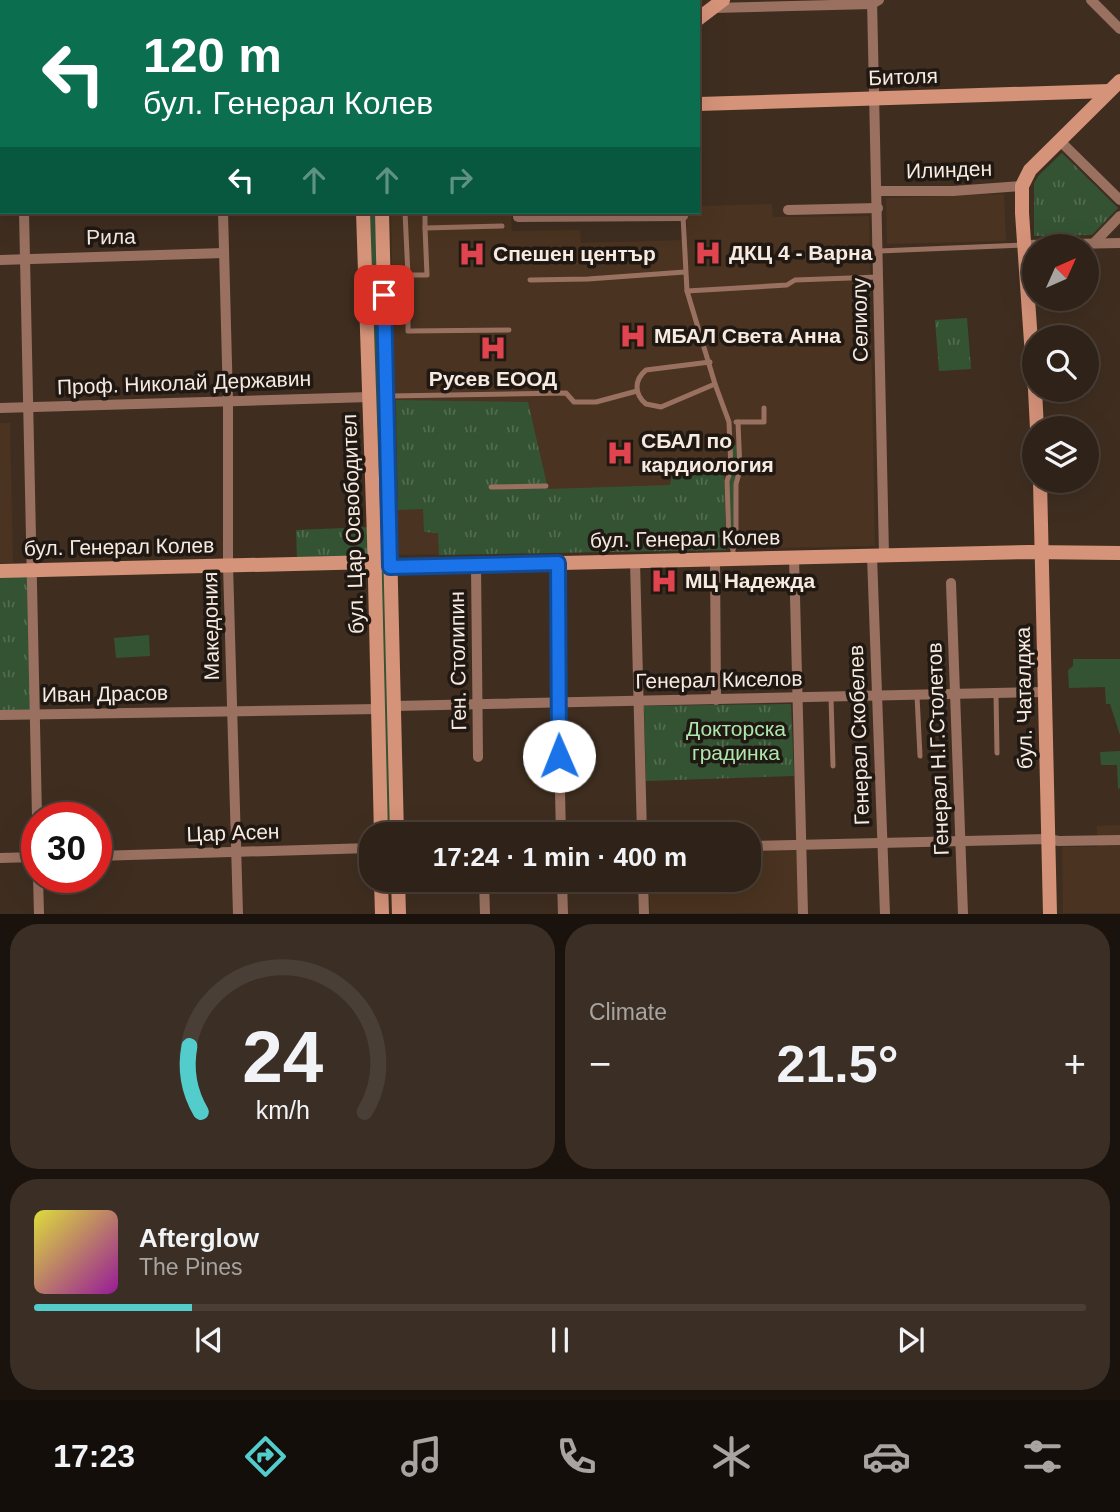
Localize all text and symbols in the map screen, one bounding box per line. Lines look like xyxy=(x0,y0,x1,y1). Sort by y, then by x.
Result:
icon: left xyxy=(28,28,119,119)
text: 120 m xyxy=(143,28,282,82)
street label: Битоля xyxy=(868,64,938,89)
text: бул. Генерал Колев xyxy=(143,85,433,121)
street label: Илинден xyxy=(905,157,992,182)
icon: left xyxy=(222,161,260,199)
icon: ahead xyxy=(295,161,333,199)
icon: ahead xyxy=(368,161,406,199)
icon: right xyxy=(441,161,479,199)
street label: Рила xyxy=(86,225,136,248)
north arrow xyxy=(1022,234,1099,312)
map controls xyxy=(1022,234,1099,493)
hospital icon: ДКЦ 4 - Варна xyxy=(693,238,723,268)
hospital icon: Спешен център xyxy=(457,239,487,269)
place label: ДКЦ 4 - Варна xyxy=(729,241,873,264)
place label: Спешен център xyxy=(493,242,656,265)
pin xyxy=(354,265,414,325)
icon: arrive xyxy=(365,276,403,314)
street label: Селиолу xyxy=(847,277,872,362)
hospital icon: МБАЛ Света Анна xyxy=(618,321,648,351)
place label: МБАЛ Света Анна xyxy=(654,324,841,347)
button: search xyxy=(1022,325,1099,402)
hospital icon: Русев ЕООД xyxy=(478,333,508,363)
street label: Проф. Николай Державин xyxy=(57,367,311,398)
place label: Русев ЕООД xyxy=(429,367,557,390)
street label: бул. Цар Освободител xyxy=(337,414,368,634)
button: layers xyxy=(1022,416,1099,493)
place label: СБАЛ по кардиология xyxy=(641,429,774,476)
hospital icon: СБАЛ по кардиология xyxy=(605,438,635,468)
street label: бул. Генерал Колев xyxy=(590,525,780,552)
street label: бул. Генерал Колев xyxy=(24,533,214,560)
hospital icon: МЦ Надежда xyxy=(649,566,679,596)
place label: МЦ Надежда xyxy=(685,569,815,592)
street label: Македония xyxy=(198,571,223,681)
street label: Ген. Столипин xyxy=(445,591,470,731)
street label: бул. Чаталджа xyxy=(1011,626,1036,769)
street label: Генерал Н.Г.Столетов xyxy=(922,642,953,856)
street label: Генерал Скобелев xyxy=(844,644,873,826)
street label: Генерал Киселов xyxy=(635,667,803,692)
street label: Иван Драсов xyxy=(42,681,168,706)
park label: Докторска градинка xyxy=(686,717,786,764)
position arrow xyxy=(522,719,596,793)
speed limit sign: 30 xyxy=(21,802,112,893)
street label: Цар Асен xyxy=(186,819,280,846)
text: 17:24 · 1 min · 400 m xyxy=(433,842,687,872)
text: Climate xyxy=(589,999,667,1025)
text: 24 xyxy=(242,1017,323,1098)
text: 21.5° xyxy=(776,1035,899,1093)
text: − xyxy=(589,1043,611,1085)
text: + xyxy=(1064,1043,1086,1085)
text: km/h xyxy=(255,1096,310,1124)
text: Afterglow xyxy=(139,1223,259,1253)
text: The Pines xyxy=(139,1254,243,1280)
icon: previous xyxy=(190,1321,228,1359)
icon: pause xyxy=(541,1321,579,1359)
icon: next xyxy=(892,1321,930,1359)
icon: directions xyxy=(241,1432,290,1481)
icon: music xyxy=(397,1432,446,1481)
icon: phone xyxy=(552,1432,601,1481)
icon: climate xyxy=(707,1432,756,1481)
icon: car xyxy=(862,1432,911,1481)
icon: filters xyxy=(1018,1432,1067,1481)
text: 17:23 xyxy=(53,1438,135,1474)

